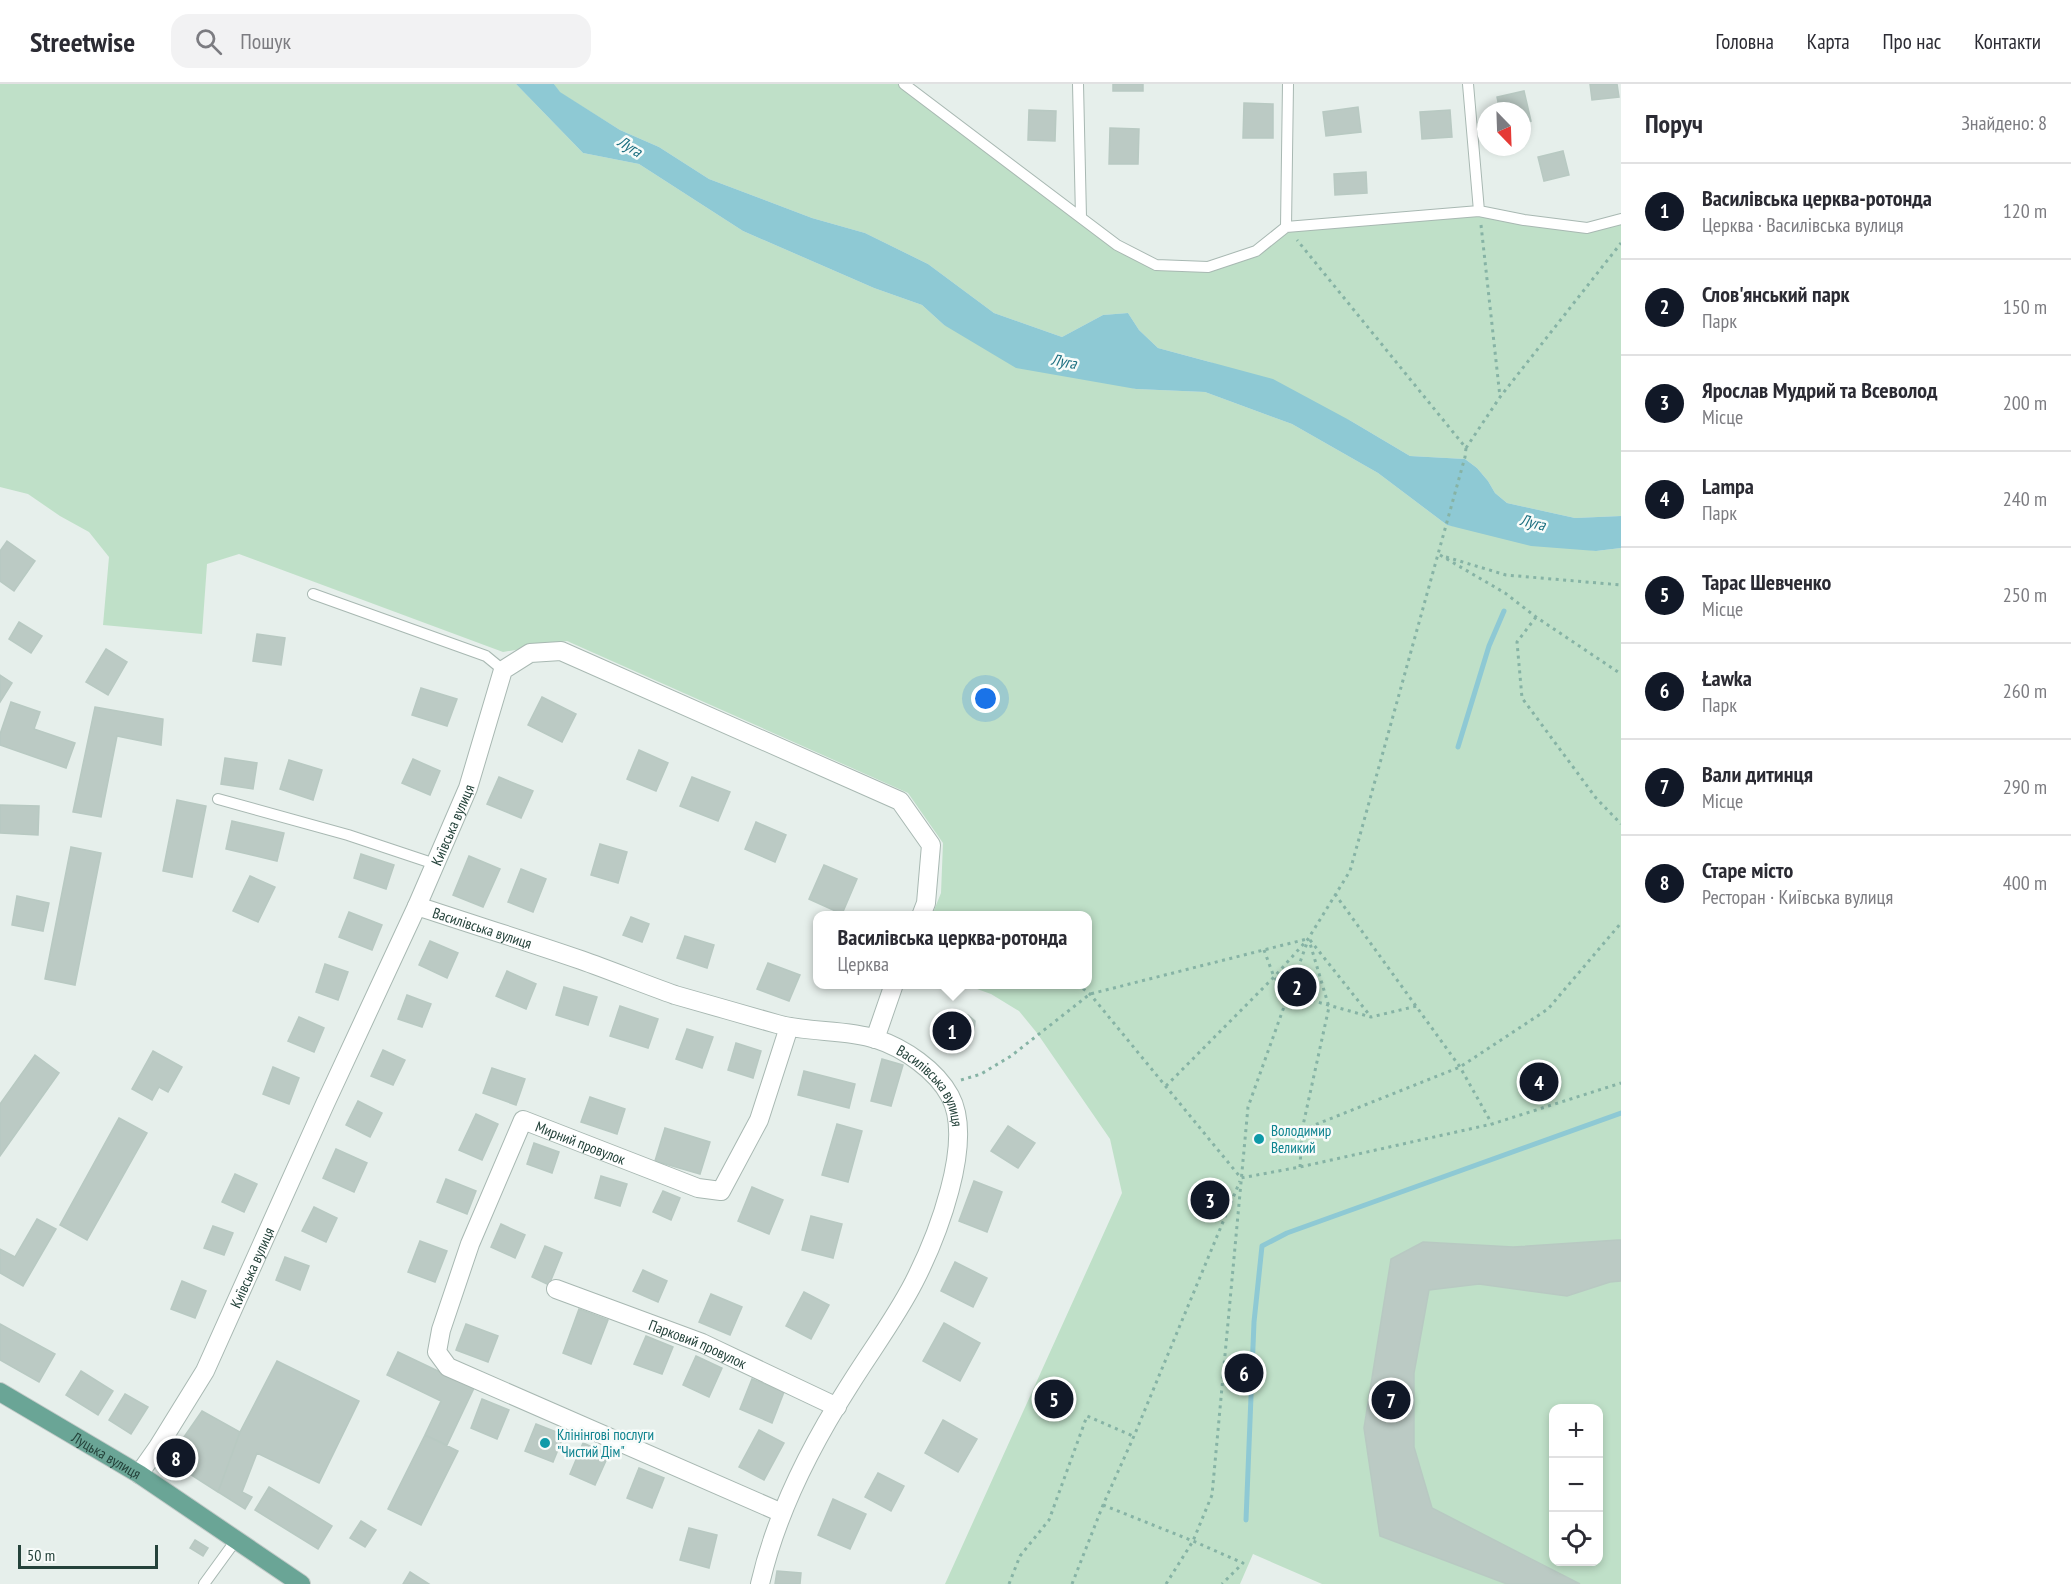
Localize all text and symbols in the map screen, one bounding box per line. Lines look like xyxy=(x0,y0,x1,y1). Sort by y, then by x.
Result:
search box xyxy=(171,14,591,68)
text: Streetwise xyxy=(30,23,135,60)
icon: search xyxy=(192,25,225,58)
text: Пошук xyxy=(240,27,291,55)
text: Головна xyxy=(1716,28,1774,55)
text: Карта xyxy=(1807,28,1850,55)
text: Про нас xyxy=(1883,28,1941,55)
text: Контакти xyxy=(1974,28,2041,55)
north arrow xyxy=(1477,102,1531,156)
text: Поруч xyxy=(1645,107,1703,140)
text: Знайдено: 8 xyxy=(1961,110,2047,136)
water label: Луга xyxy=(613,130,647,162)
text: Василівська церква-ротонда xyxy=(1702,184,1932,212)
text: 1 xyxy=(1660,198,1669,224)
text: 120 m xyxy=(2003,198,2047,224)
text: Церква · Василівська вулиця xyxy=(1702,212,1904,238)
text: Слов'янський парк xyxy=(1702,280,1850,308)
text: 2 xyxy=(1660,294,1669,320)
text: 150 m xyxy=(2003,294,2047,320)
text: Парк xyxy=(1702,308,1737,334)
water label: Луга xyxy=(1049,349,1080,374)
text: Ярослав Мудрий та Всеволод xyxy=(1702,376,1938,404)
text: 3 xyxy=(1660,390,1669,416)
text: 200 m xyxy=(2003,390,2047,416)
text: Місце xyxy=(1702,404,1743,430)
text: Lampa xyxy=(1702,472,1754,500)
text: 4 xyxy=(1660,486,1669,512)
text: 240 m xyxy=(2003,486,2047,512)
text: Парк xyxy=(1702,500,1737,526)
water label: Луга xyxy=(1517,509,1549,535)
text: Тарас Шевченко xyxy=(1702,568,1831,596)
text: 5 xyxy=(1660,582,1669,608)
text: 250 m xyxy=(2003,582,2047,608)
text: Місце xyxy=(1702,596,1743,622)
text: Ławka xyxy=(1702,664,1752,692)
text: 6 xyxy=(1660,678,1669,704)
text: 260 m xyxy=(2003,678,2047,704)
your location xyxy=(971,684,1000,713)
text: Парк xyxy=(1702,692,1737,718)
text: Вали дитинця xyxy=(1702,760,1813,788)
text: 7 xyxy=(1660,774,1669,800)
text: 290 m xyxy=(2003,774,2047,800)
street label: Київська вулиця xyxy=(426,782,478,868)
text: Місце xyxy=(1702,788,1743,814)
text: Старе місто xyxy=(1702,856,1793,884)
text: 8 xyxy=(1660,870,1669,896)
text: 400 m xyxy=(2003,870,2047,896)
text: Ресторан · Київська вулиця xyxy=(1702,884,1893,910)
street label: Василівська вулиця xyxy=(431,902,535,952)
popup xyxy=(813,911,1092,989)
text: Василівська церква-ротонда xyxy=(838,923,1067,951)
text: Церква xyxy=(838,951,889,977)
pin: 2 xyxy=(1278,964,1316,1010)
pin: 1 xyxy=(932,1008,972,1054)
street label: Василівська вулиця xyxy=(894,1040,967,1128)
pin: 4 xyxy=(1520,1060,1558,1104)
street label: Мирний провулок xyxy=(533,1116,629,1169)
place label: Володимир Великий xyxy=(1271,1121,1331,1157)
marker: Володимир Великий xyxy=(1252,1132,1266,1146)
pin: 3 xyxy=(1190,1178,1230,1222)
street label: Київська вулиця xyxy=(225,1224,278,1311)
street label: Парковий провулок xyxy=(646,1315,750,1372)
pin: 6 xyxy=(1224,1350,1264,1396)
pin: 5 xyxy=(1034,1376,1074,1422)
pin: 7 xyxy=(1372,1378,1410,1422)
map controls xyxy=(1549,1404,1603,1566)
button: + xyxy=(1549,1404,1603,1458)
place label: Клінінгові послуги "Чистий Дім" xyxy=(557,1425,654,1461)
street label: Луцька вулиця xyxy=(68,1427,145,1483)
pin: 8 xyxy=(156,1436,195,1480)
marker: Клінінгові послуги "Чистий Дім" xyxy=(538,1436,552,1450)
button: − xyxy=(1549,1458,1603,1512)
button: locate xyxy=(1549,1512,1603,1566)
scale bar xyxy=(18,1542,158,1570)
text: 50 m xyxy=(27,1545,55,1565)

